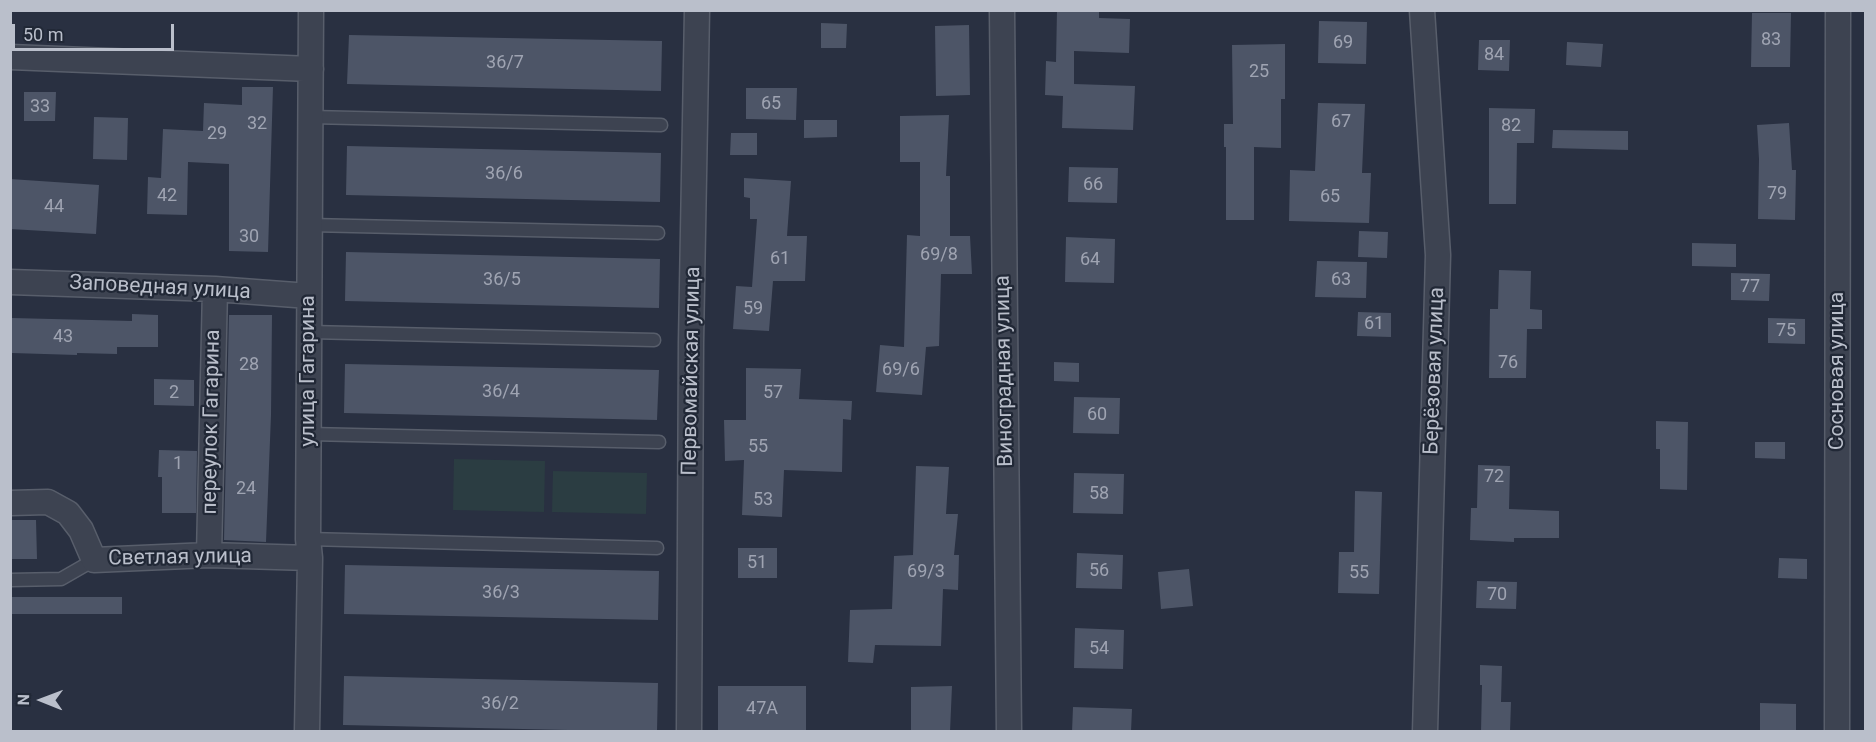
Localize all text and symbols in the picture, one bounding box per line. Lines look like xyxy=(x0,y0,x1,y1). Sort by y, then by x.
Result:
scale bar xyxy=(15,12,177,50)
text: 50 m xyxy=(23,24,63,45)
house number: 83 xyxy=(1761,29,1781,51)
house number: 69 xyxy=(1333,32,1353,54)
house number: 84 xyxy=(1484,44,1504,66)
house number: 36/7 xyxy=(486,52,524,74)
house number: 25 xyxy=(1249,61,1269,83)
house number: 65 xyxy=(761,93,781,115)
house number: 33 xyxy=(30,96,50,118)
house number: 67 xyxy=(1331,111,1351,133)
house number: 32 xyxy=(247,113,267,135)
house number: 82 xyxy=(1501,115,1521,137)
house number: 29 xyxy=(207,123,227,145)
house number: 36/6 xyxy=(485,163,523,185)
house number: 66 xyxy=(1083,174,1103,196)
house number: 79 xyxy=(1767,183,1787,205)
house number: 42 xyxy=(157,185,177,207)
house number: 65 xyxy=(1320,186,1340,208)
house number: 44 xyxy=(44,196,64,218)
house number: 30 xyxy=(239,226,259,248)
house number: 69/8 xyxy=(920,244,958,266)
house number: 61 xyxy=(770,248,790,270)
house number: 64 xyxy=(1080,249,1100,271)
street label: Первомайская улица xyxy=(678,266,706,476)
house number: 36/5 xyxy=(483,269,521,291)
house number: 63 xyxy=(1331,269,1351,291)
street label: Заповедная улица xyxy=(69,271,251,305)
street label: Виноградная улица xyxy=(991,275,1019,467)
house number: 77 xyxy=(1740,276,1760,298)
street label: Берёзовая улица xyxy=(1419,287,1451,455)
street label: Сосновая улица xyxy=(1825,292,1851,450)
street label: улица Гагарина xyxy=(296,295,322,447)
house number: 59 xyxy=(743,298,763,320)
house number: 61 xyxy=(1364,313,1384,335)
house number: 75 xyxy=(1776,320,1796,342)
house number: 43 xyxy=(53,326,73,348)
street label: переулок Гагарина xyxy=(198,329,226,515)
house number: 76 xyxy=(1498,352,1518,374)
house number: 28 xyxy=(239,354,259,376)
house number: 69/6 xyxy=(882,359,920,381)
house number: 36/4 xyxy=(482,381,520,403)
house number: 2 xyxy=(169,382,179,404)
house number: 57 xyxy=(763,382,783,404)
house number: 60 xyxy=(1087,404,1107,426)
house number: 55 xyxy=(748,436,768,458)
house number: 1 xyxy=(173,453,183,475)
house number: 72 xyxy=(1484,466,1504,488)
house number: 24 xyxy=(236,478,256,500)
house number: 58 xyxy=(1089,483,1109,505)
house number: 53 xyxy=(753,489,773,511)
street label: Светлая улица xyxy=(108,544,252,572)
house number: 51 xyxy=(747,552,767,574)
house number: 56 xyxy=(1089,560,1109,582)
house number: 69/3 xyxy=(907,561,945,583)
house number: 55 xyxy=(1349,562,1369,584)
house number: 36/3 xyxy=(482,582,520,604)
house number: 70 xyxy=(1487,584,1507,606)
house number: 54 xyxy=(1089,638,1109,660)
north arrow xyxy=(12,670,72,730)
house number: 36/2 xyxy=(481,693,519,715)
text: N xyxy=(14,694,33,705)
house number: 47А xyxy=(746,698,778,720)

